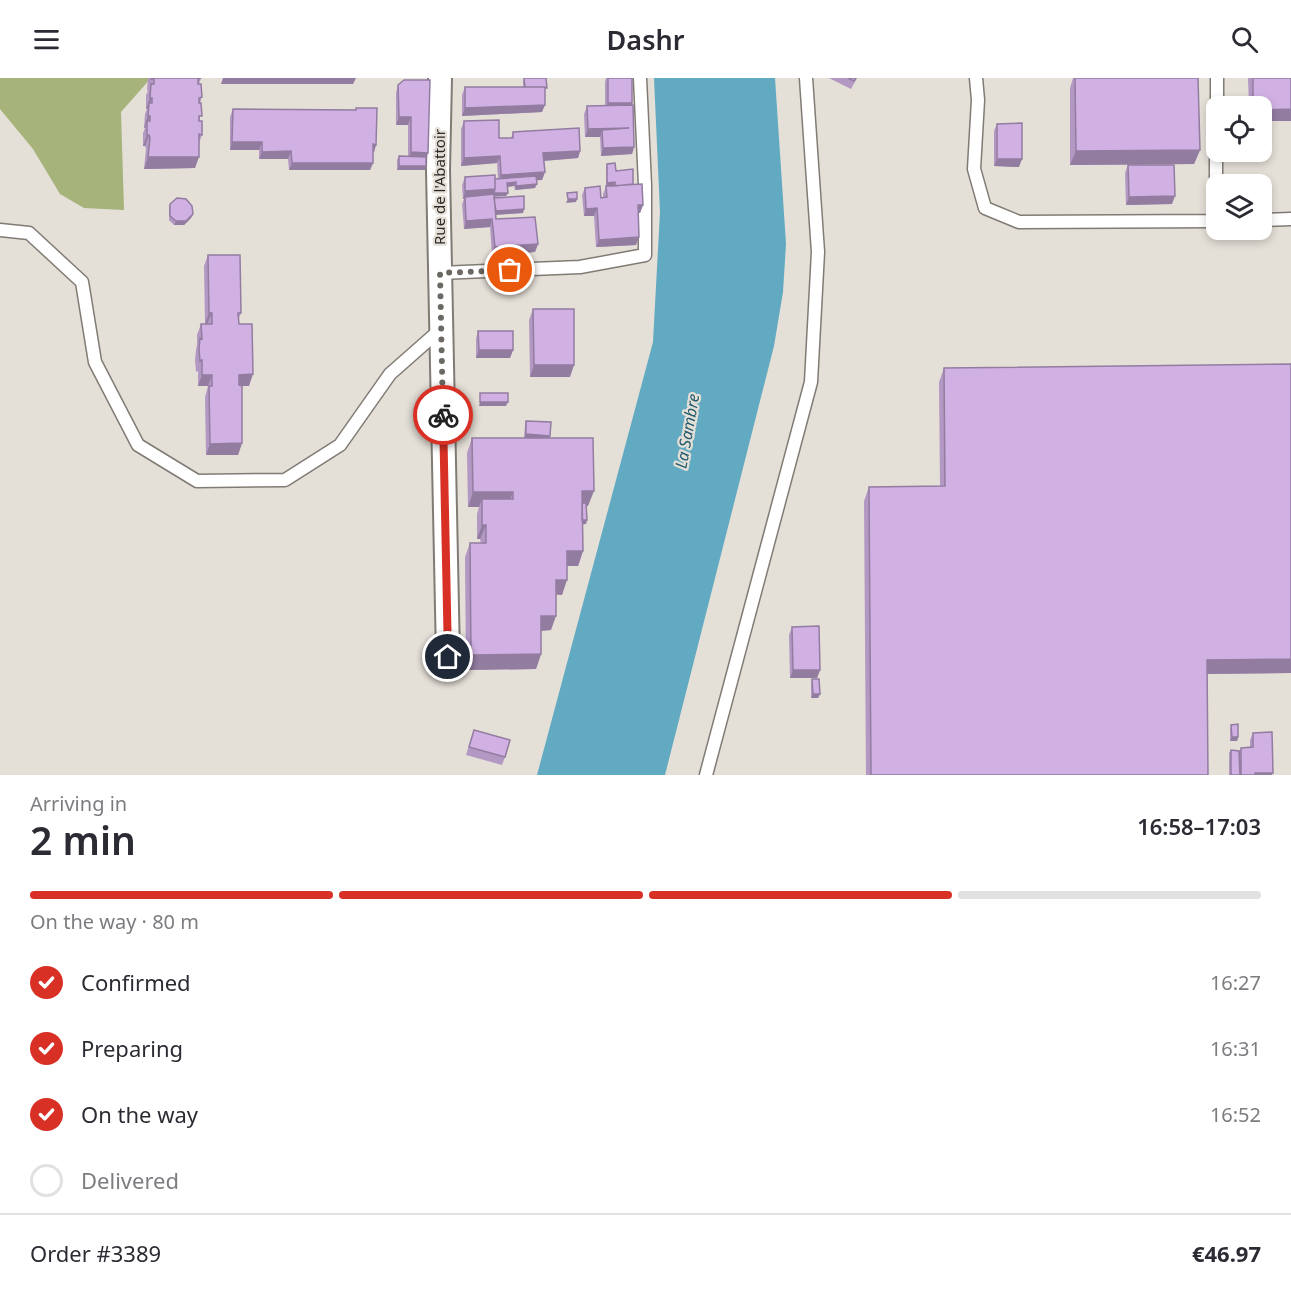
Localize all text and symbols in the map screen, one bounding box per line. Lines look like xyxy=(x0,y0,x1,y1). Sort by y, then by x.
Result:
text: Dashr xyxy=(607,21,684,58)
icon: menu xyxy=(30,23,63,56)
icon: search xyxy=(1228,23,1261,56)
map controls xyxy=(1206,96,1272,240)
button: locate xyxy=(1206,96,1272,162)
street label: Rue de l'Abattoir xyxy=(429,129,449,245)
button: layers xyxy=(1206,174,1272,240)
pin xyxy=(484,244,535,295)
icon: bag xyxy=(493,253,526,286)
courier xyxy=(413,385,473,445)
water label: La Sambre xyxy=(670,392,704,470)
icon: bike xyxy=(427,399,460,432)
pin xyxy=(422,631,473,682)
icon: home xyxy=(431,640,464,673)
text: Arriving in xyxy=(30,790,127,817)
text: 16:58–17:03 xyxy=(1137,811,1261,841)
text: 2 min xyxy=(30,813,136,866)
text: On the way · 80 m xyxy=(30,908,199,935)
icon: check xyxy=(30,966,63,999)
text: Confirmed xyxy=(81,967,191,997)
text: 16:27 xyxy=(1210,969,1261,996)
icon: check xyxy=(30,1032,63,1065)
text: Preparing xyxy=(81,1033,183,1063)
text: 16:31 xyxy=(1210,1035,1261,1062)
icon: check xyxy=(30,1098,63,1131)
text: On the way xyxy=(81,1099,198,1129)
text: 16:52 xyxy=(1210,1101,1261,1128)
text: Delivered xyxy=(81,1165,179,1195)
text: Order #3389 xyxy=(30,1238,161,1268)
text: €46.97 xyxy=(1192,1238,1261,1268)

